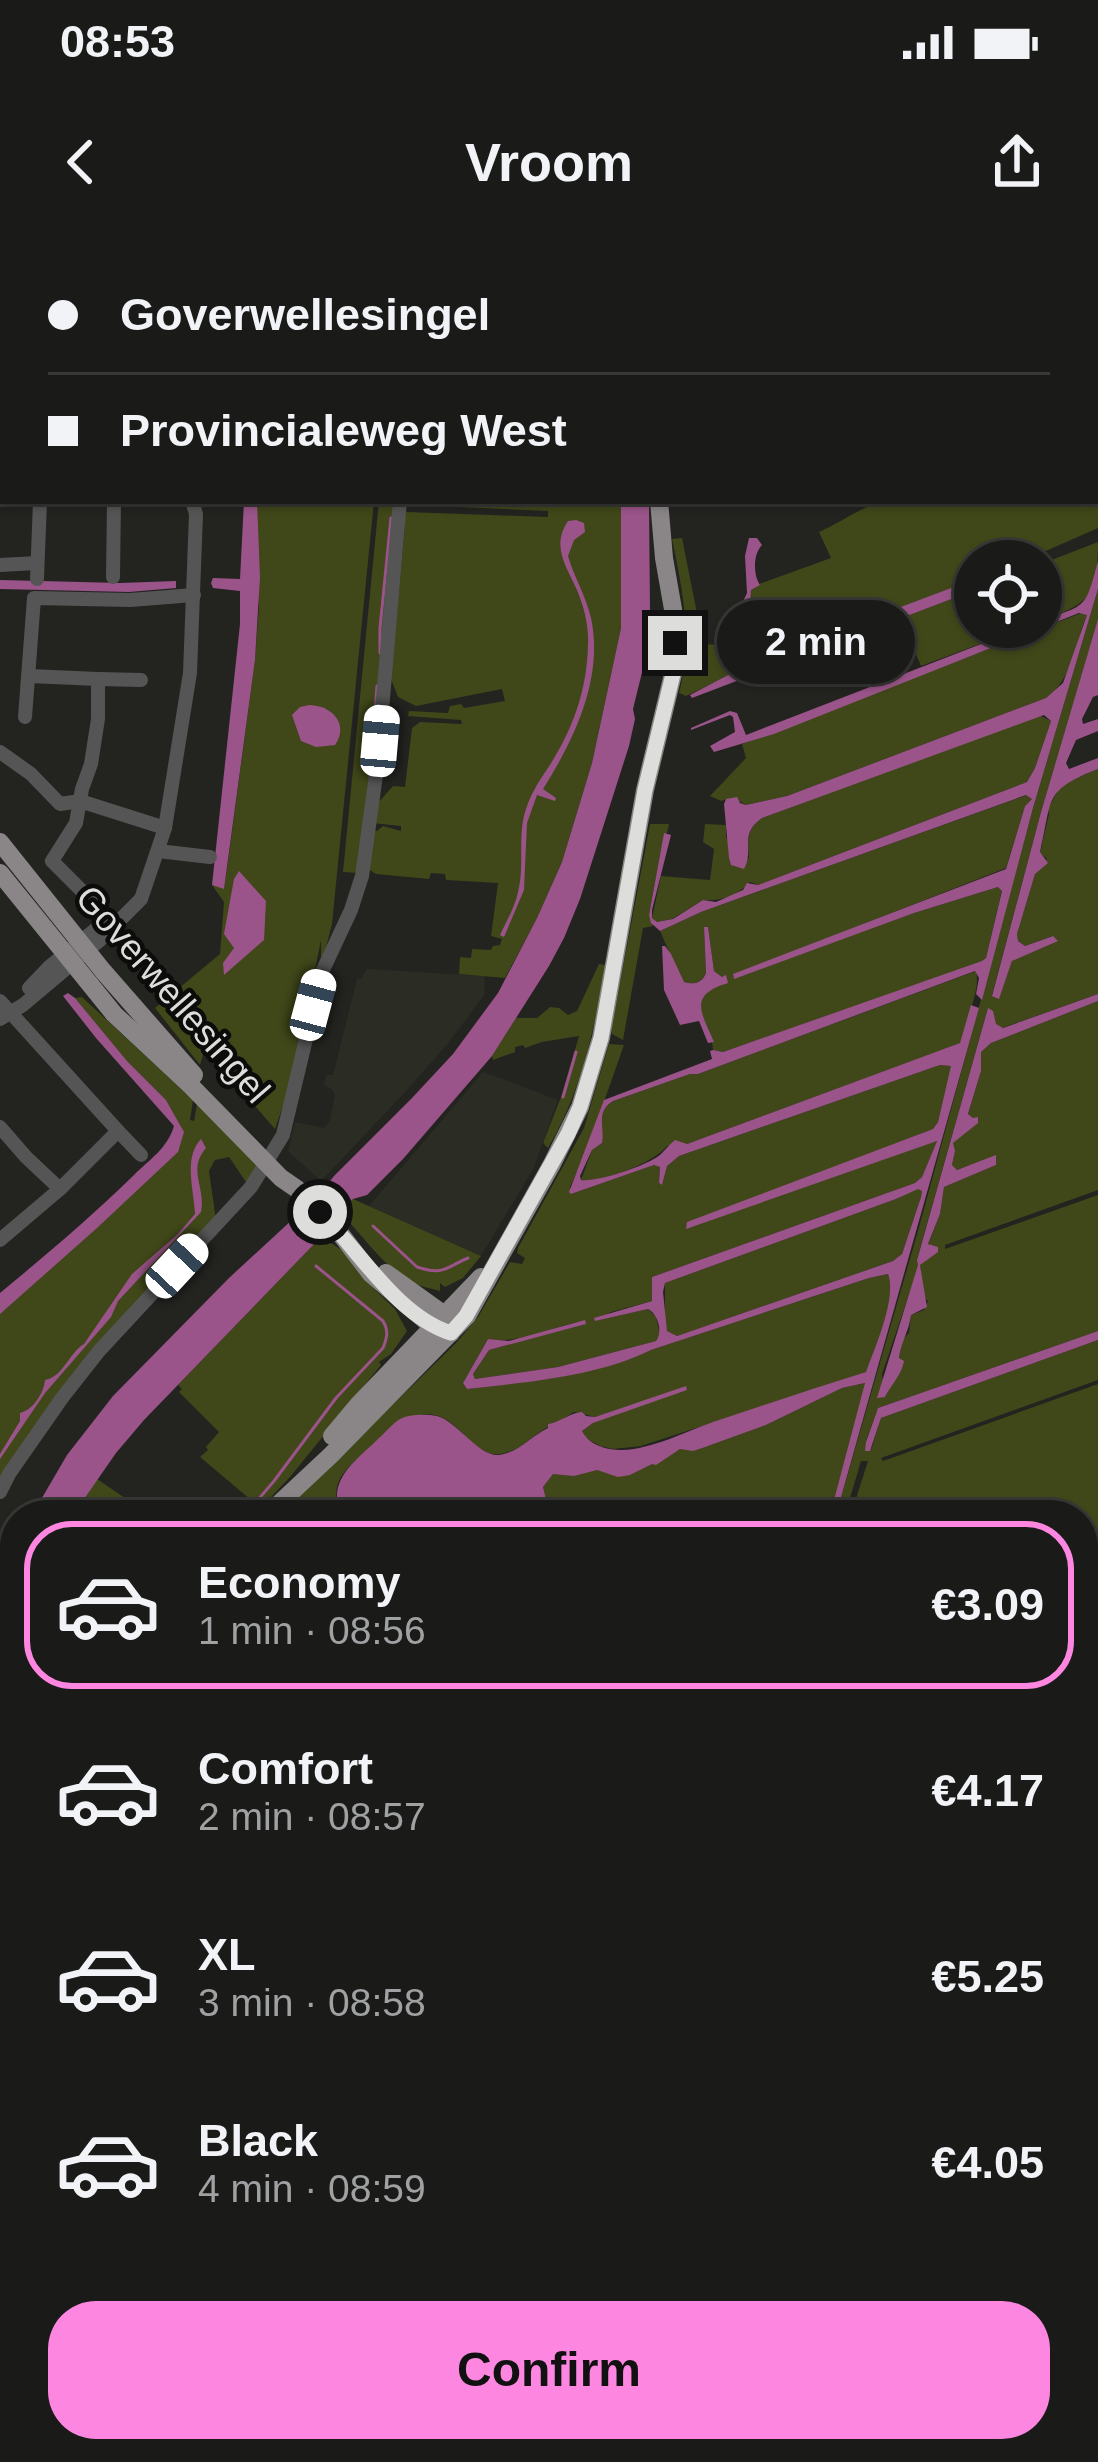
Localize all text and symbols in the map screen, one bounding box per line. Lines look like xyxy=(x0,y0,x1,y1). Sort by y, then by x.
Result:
text: 08:53 xyxy=(60,16,175,67)
icon: back xyxy=(48,129,114,195)
icon: share xyxy=(984,129,1050,195)
text: Vroom xyxy=(465,132,633,192)
text: Goverwellesingel xyxy=(120,289,490,340)
text: Provincialeweg West xyxy=(120,405,567,456)
map controls xyxy=(954,540,1062,648)
button: locate xyxy=(954,540,1062,648)
callout: 2 min xyxy=(717,601,915,685)
route end xyxy=(648,616,702,670)
text: 2 min xyxy=(765,620,867,663)
car xyxy=(359,704,401,778)
street label: Goverwellesingel xyxy=(68,877,278,1111)
car xyxy=(286,966,340,1044)
route start xyxy=(293,1185,347,1239)
car xyxy=(139,1227,215,1305)
icon: car xyxy=(54,1551,162,1659)
text: Economy xyxy=(198,1557,401,1608)
text: €3.09 xyxy=(931,1579,1044,1630)
text: 1 min · 08:56 xyxy=(198,1609,426,1652)
icon: car xyxy=(54,1737,162,1845)
text: Comfort xyxy=(198,1743,373,1794)
text: €4.17 xyxy=(931,1765,1044,1816)
text: 2 min · 08:57 xyxy=(198,1795,426,1838)
icon: car xyxy=(54,1923,162,2031)
text: XL xyxy=(198,1929,256,1980)
text: €5.25 xyxy=(931,1951,1044,2002)
text: 3 min · 08:58 xyxy=(198,1981,426,2024)
icon: car xyxy=(54,2109,162,2217)
text: Black xyxy=(198,2115,318,2166)
text: €4.05 xyxy=(931,2137,1044,2188)
text: 4 min · 08:59 xyxy=(198,2167,426,2210)
button: Confirm xyxy=(48,2301,1050,2439)

